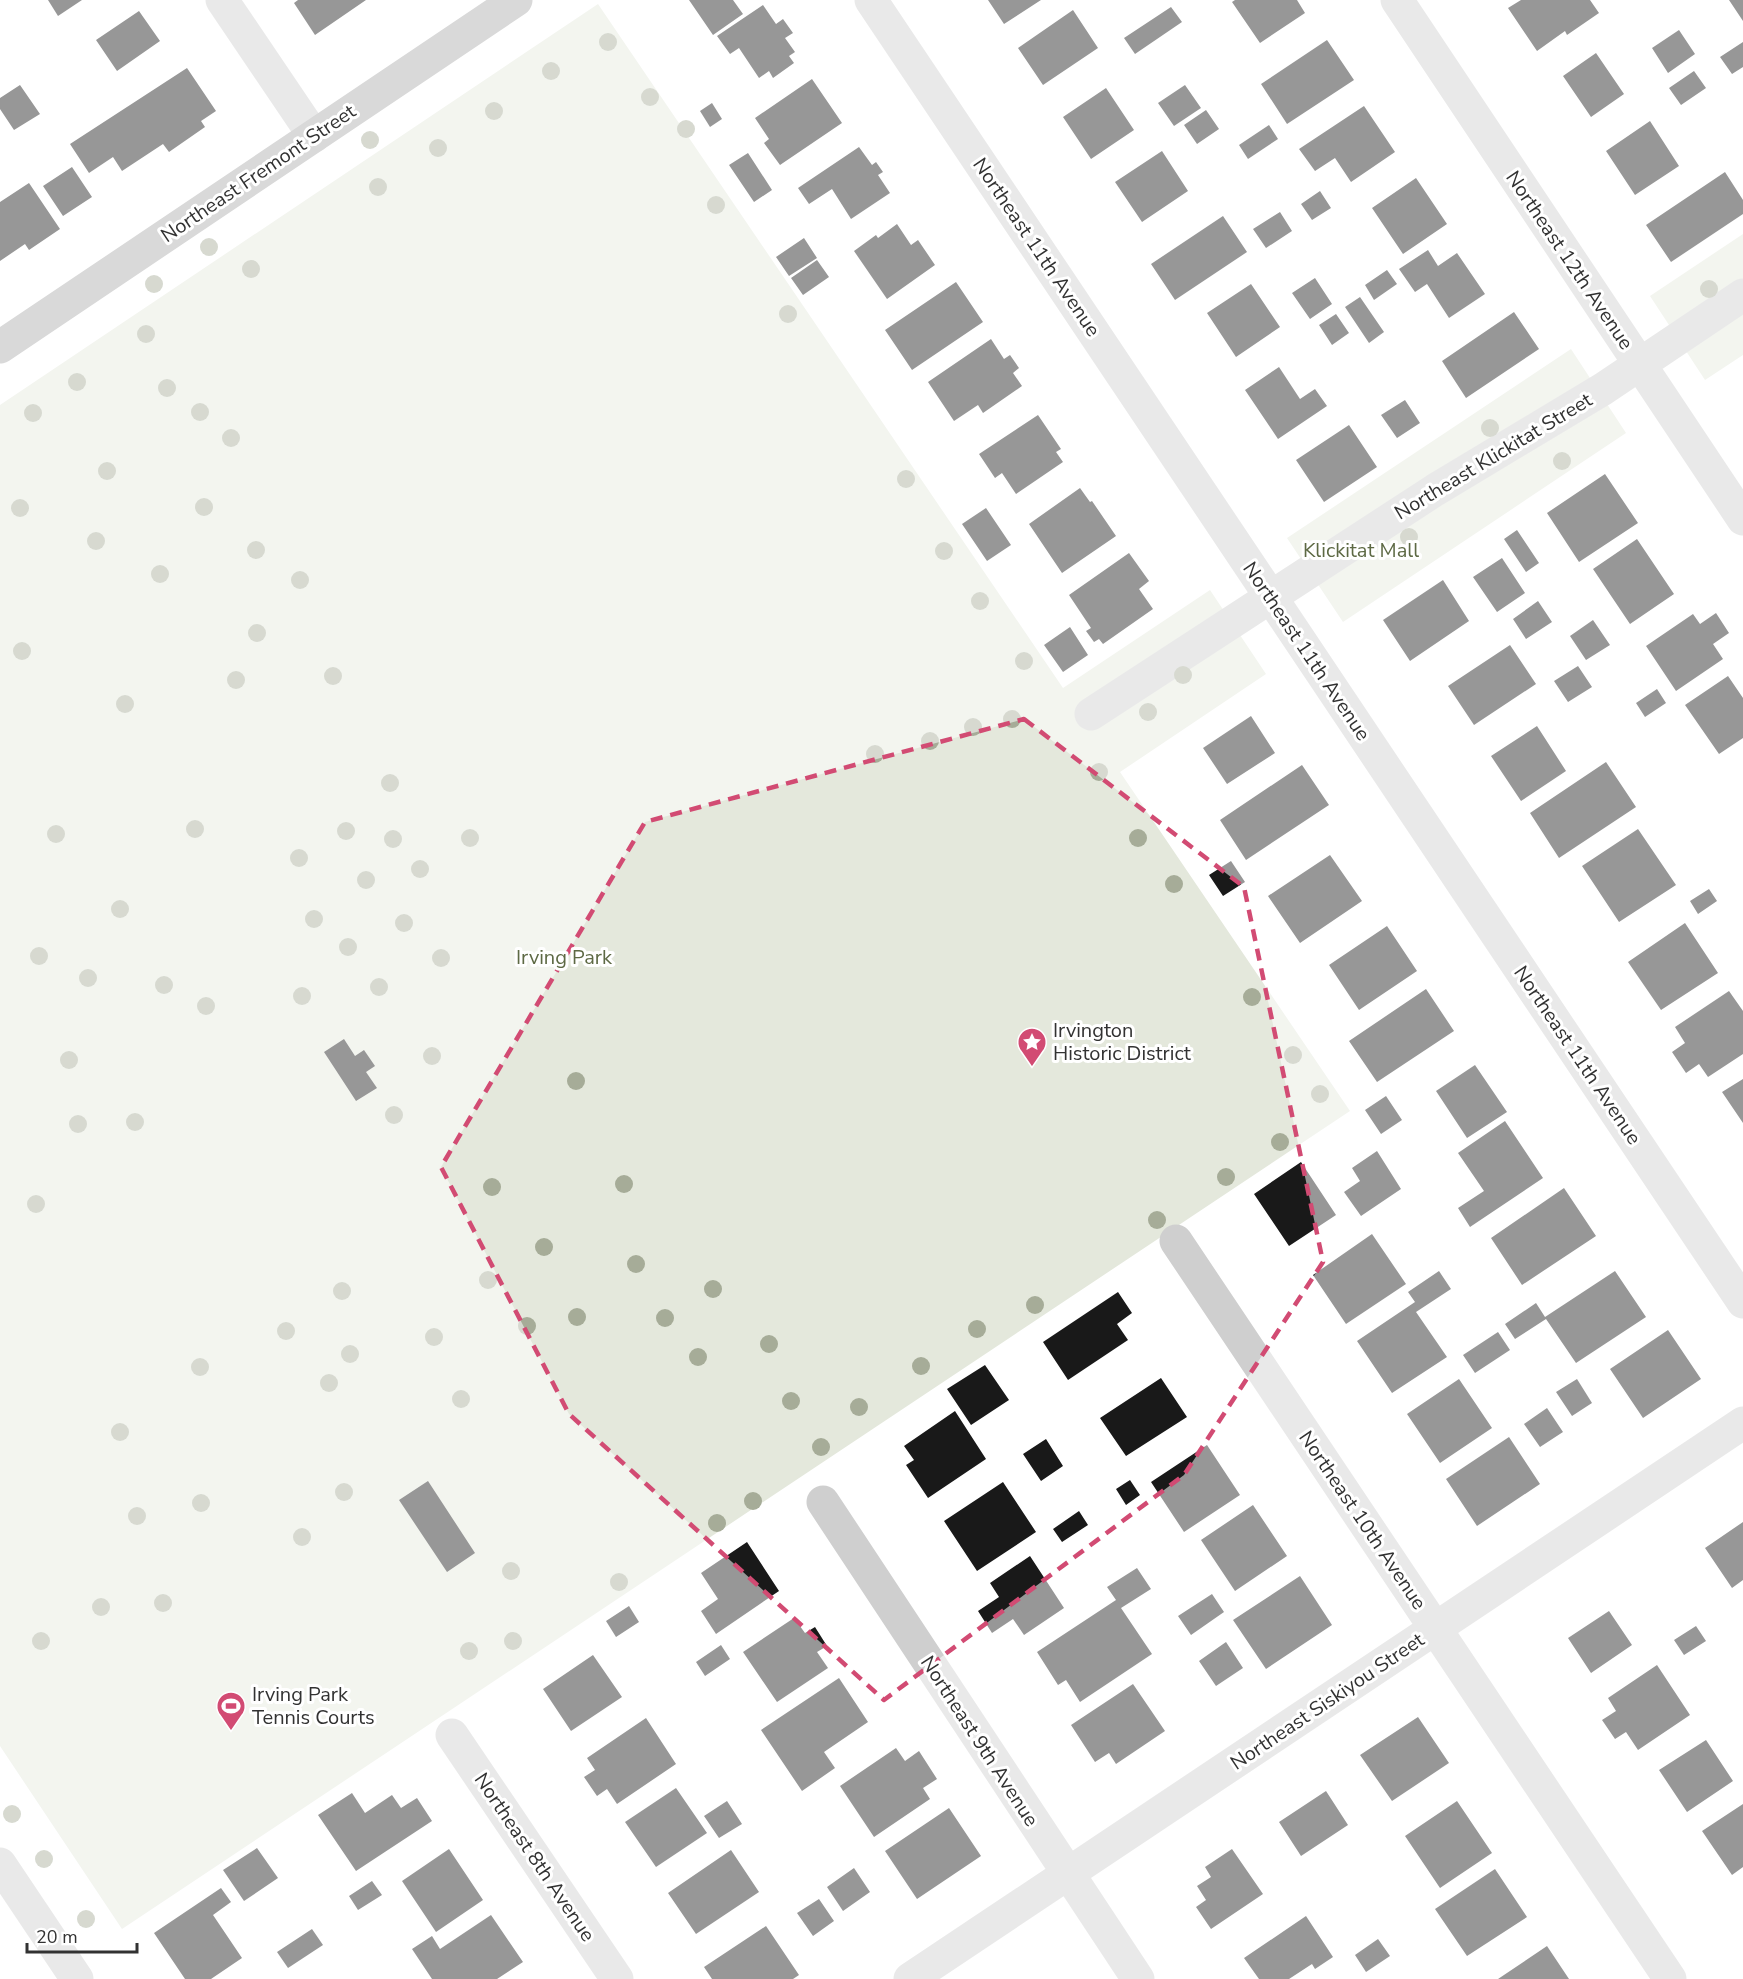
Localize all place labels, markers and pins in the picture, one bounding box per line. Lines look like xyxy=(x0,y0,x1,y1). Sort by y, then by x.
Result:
place label: Irvington Historic District xyxy=(1053,1017,1192,1067)
place icon: Irvington Historic District xyxy=(1016,1026,1048,1068)
place label: Irving Park Tennis Courts xyxy=(252,1681,375,1731)
sports icon: Irving Park Tennis Courts xyxy=(215,1690,247,1732)

